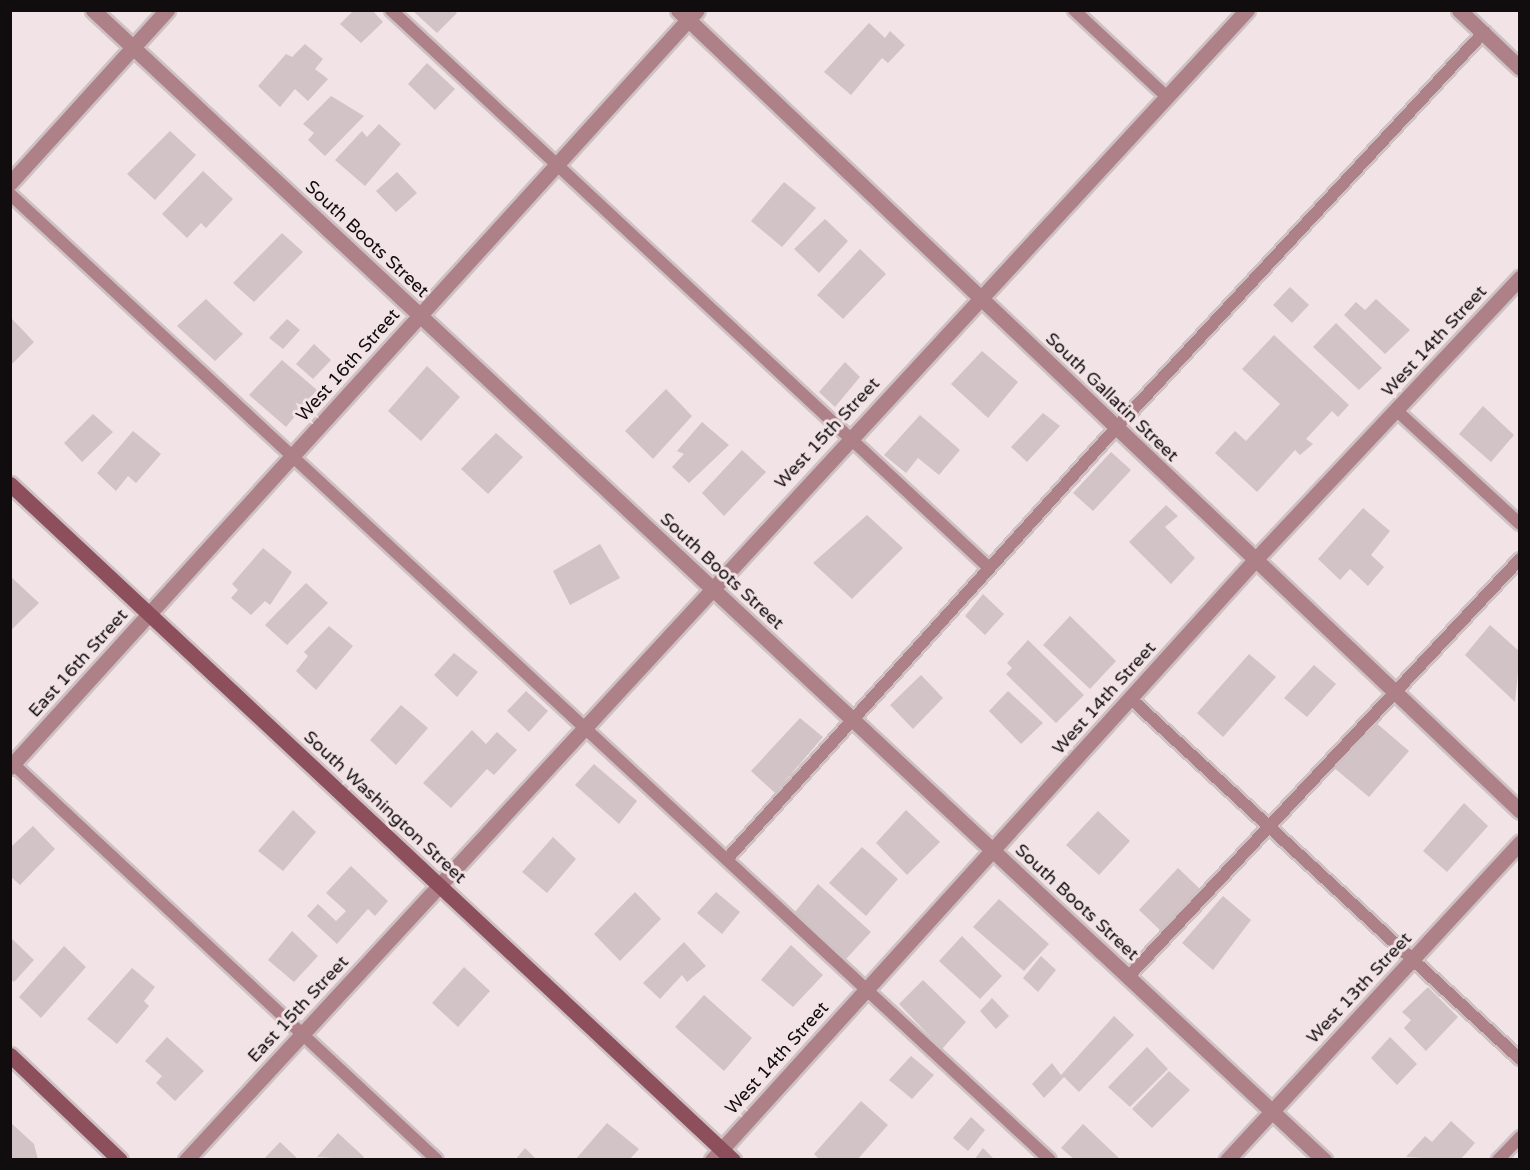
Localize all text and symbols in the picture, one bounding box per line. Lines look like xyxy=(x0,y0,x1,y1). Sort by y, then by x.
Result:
street label: South Boots Street xyxy=(301,176,433,302)
street label: West 14th Street xyxy=(1377,281,1491,401)
street label: West 16th Street xyxy=(292,304,404,426)
street label: South Gallatin Street xyxy=(1041,328,1183,466)
street label: West 15th Street xyxy=(770,373,884,493)
street label: South Boots Street xyxy=(656,508,788,634)
street label: East 16th Street xyxy=(24,604,132,722)
street label: West 14th Street xyxy=(1048,637,1160,759)
street label: South Washington Street xyxy=(299,726,471,888)
street label: South Boots Street xyxy=(1011,839,1143,965)
street label: West 13th Street xyxy=(1302,928,1416,1048)
street label: East 15th Street xyxy=(243,951,353,1067)
street label: West 14th Street xyxy=(721,997,833,1119)

